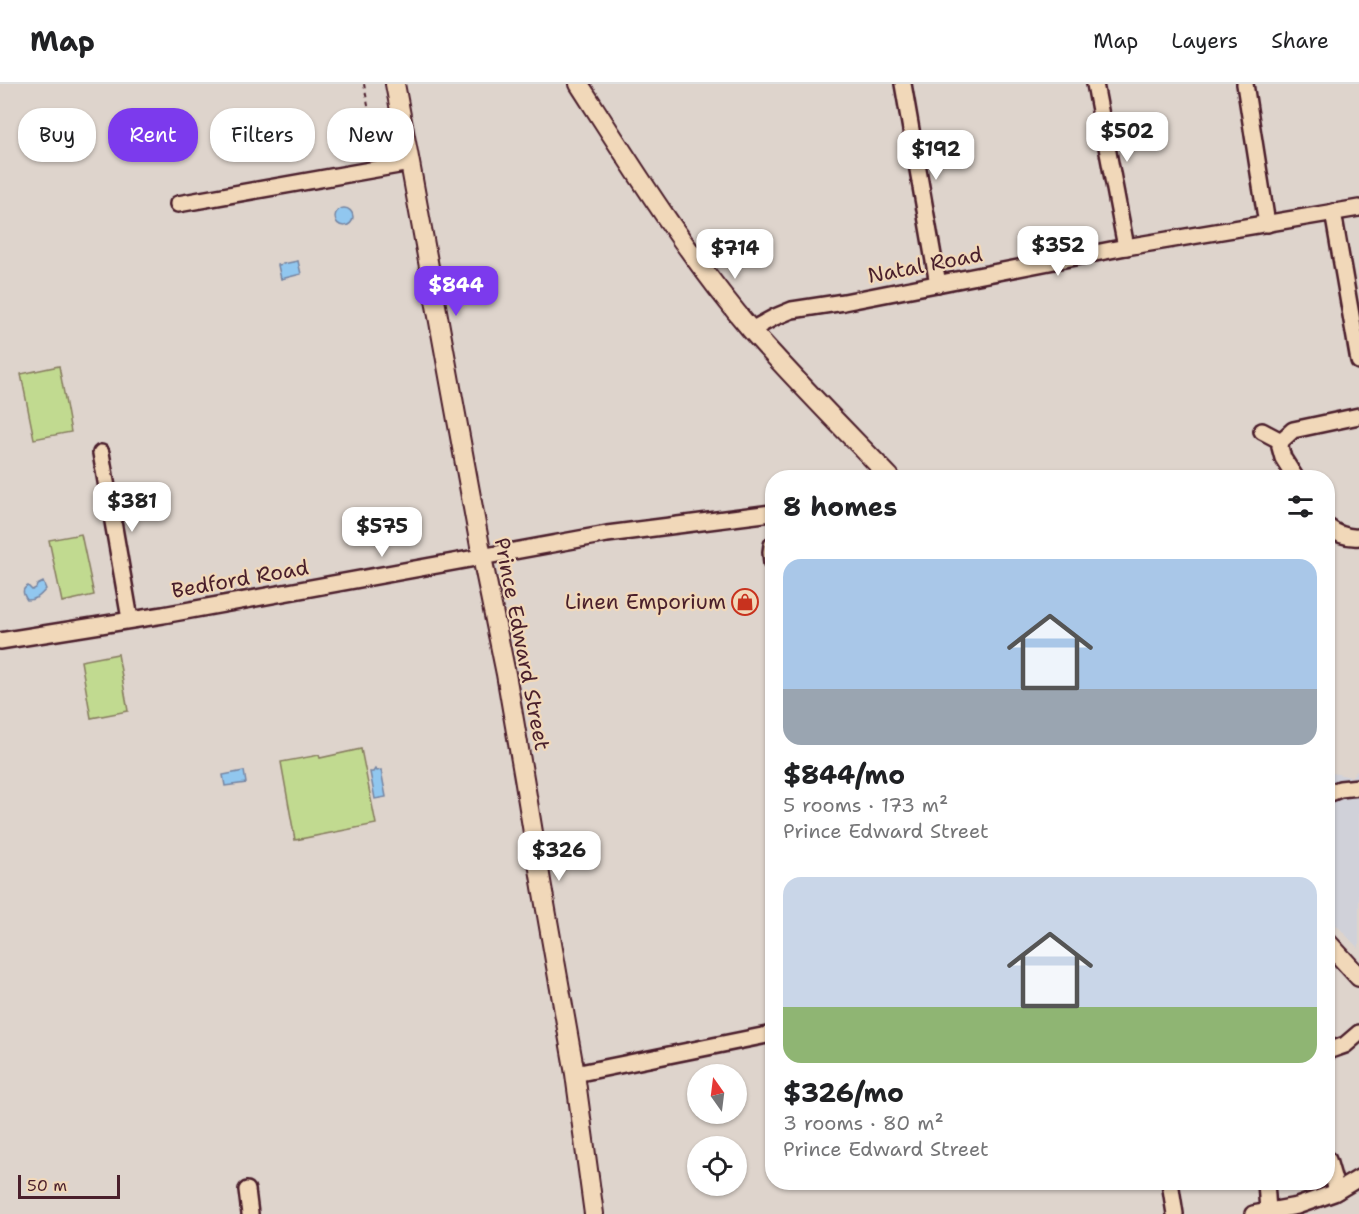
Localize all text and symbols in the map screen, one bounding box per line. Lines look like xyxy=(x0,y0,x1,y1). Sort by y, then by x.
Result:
text: Map xyxy=(30,22,95,60)
text: Map xyxy=(1093,27,1138,55)
text: Layers xyxy=(1171,27,1238,55)
text: Share xyxy=(1271,27,1329,55)
chip: Buy xyxy=(18,108,96,162)
chip: Rent xyxy=(108,108,198,162)
chip: Filters xyxy=(210,108,315,162)
chip: New xyxy=(327,108,414,162)
pin: $502 xyxy=(1091,112,1163,163)
text: $502 xyxy=(1100,118,1154,144)
pin: $192 xyxy=(900,130,972,181)
text: $192 xyxy=(911,136,961,162)
pin: $352 xyxy=(1022,226,1094,277)
pin: $714 xyxy=(699,229,771,280)
text: $352 xyxy=(1031,232,1085,258)
text: $714 xyxy=(710,235,760,261)
street label: Natal Road xyxy=(865,240,985,290)
pin: $844 xyxy=(420,266,492,317)
text: $844 xyxy=(428,272,484,298)
pin: $381 xyxy=(96,482,168,533)
text: $381 xyxy=(107,488,157,514)
text: 8 homes xyxy=(783,489,897,524)
icon: filters xyxy=(1284,490,1317,523)
pin: $575 xyxy=(346,507,418,558)
text: $575 xyxy=(356,513,408,539)
street label: Prince Edward Street xyxy=(488,535,556,753)
street label: Bedford Road xyxy=(169,553,311,605)
shop icon: Linen Emporium xyxy=(730,587,760,617)
place label: Linen Emporium xyxy=(565,588,726,616)
icon: home xyxy=(996,598,1104,706)
text: $844/mo xyxy=(783,757,905,792)
text: 5 rooms · 173 m² xyxy=(783,792,948,818)
text: Prince Edward Street xyxy=(783,818,989,844)
pin: $326 xyxy=(523,831,595,882)
text: $326 xyxy=(532,837,586,863)
icon: home xyxy=(996,916,1104,1024)
north arrow xyxy=(687,1064,747,1124)
map controls xyxy=(687,1064,747,1196)
text: $326/mo xyxy=(783,1075,904,1110)
text: 3 rooms · 80 m² xyxy=(783,1110,944,1136)
button: locate xyxy=(687,1136,747,1196)
text: Prince Edward Street xyxy=(783,1136,989,1162)
scale bar xyxy=(18,1172,120,1200)
text: 50 m xyxy=(27,1175,67,1196)

